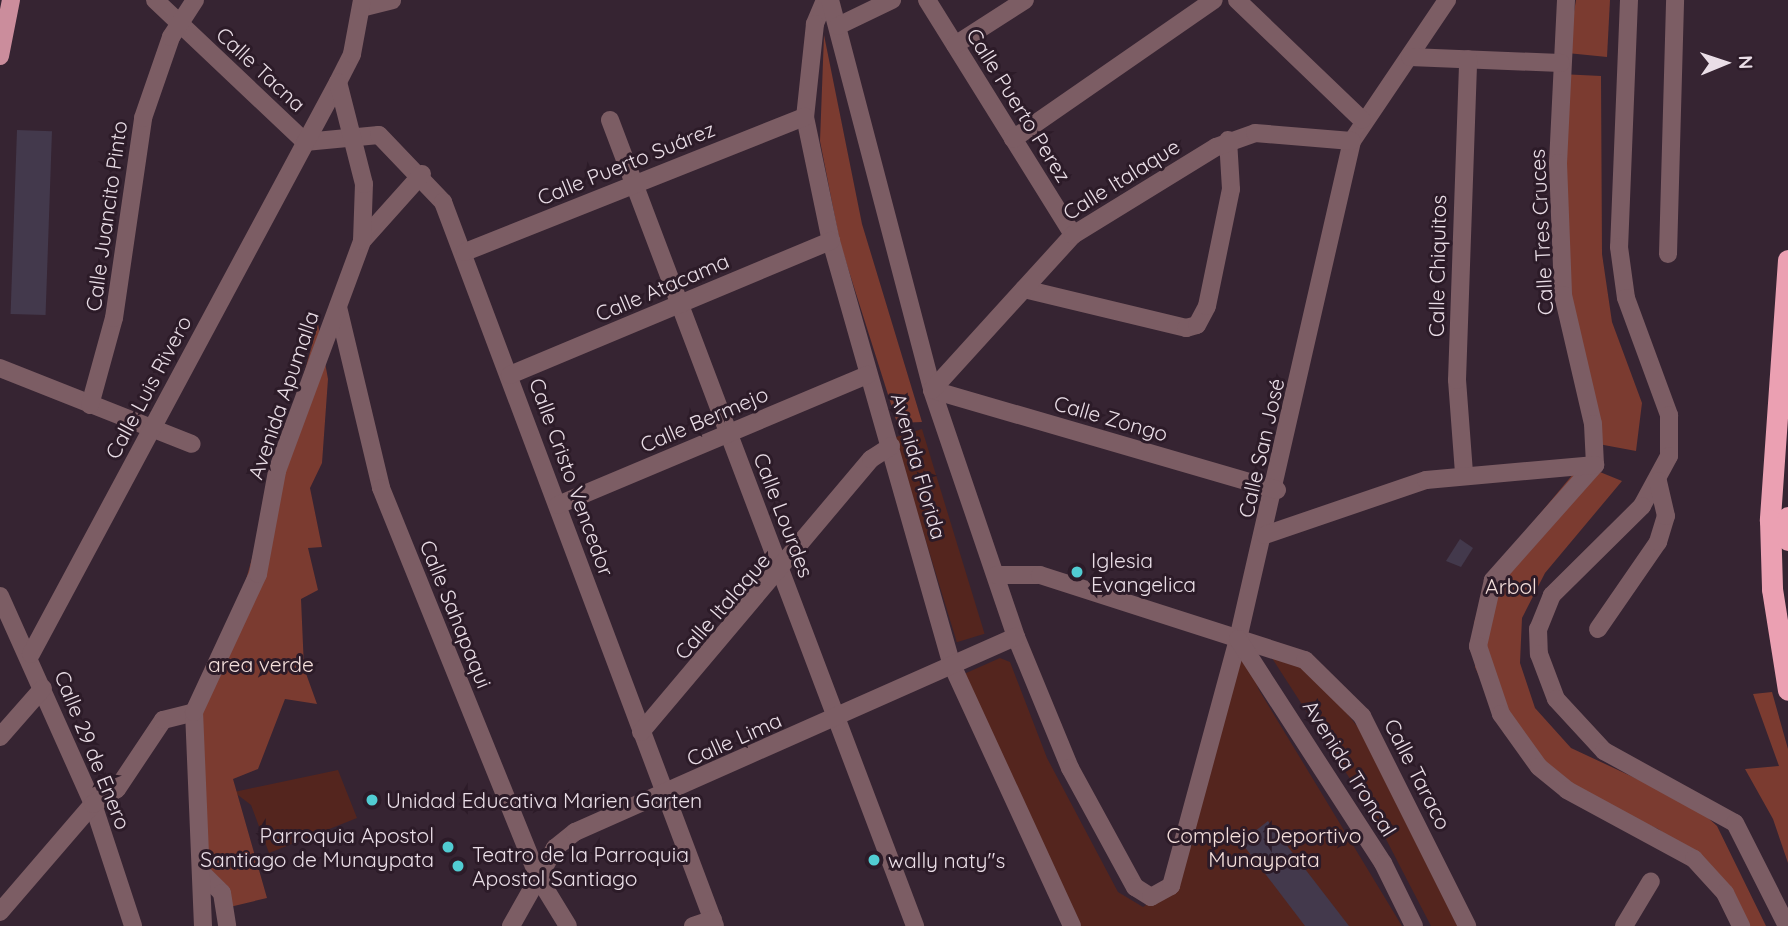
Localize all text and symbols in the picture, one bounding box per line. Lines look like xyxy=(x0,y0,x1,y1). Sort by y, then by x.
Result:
street label: Calle Tacna xyxy=(211,21,311,117)
street label: Calle Puerto Perez xyxy=(961,23,1077,187)
north arrow xyxy=(1690,28,1760,98)
text: N xyxy=(1734,55,1758,70)
street label: Calle Puerto Suárez xyxy=(534,116,718,210)
street label: Calle Juancito Pinto xyxy=(80,119,132,313)
street label: Calle Italaque xyxy=(1058,133,1184,225)
street label: Calle Tres Cruces xyxy=(1524,148,1558,316)
street label: Calle Chiquitos xyxy=(1423,195,1451,337)
street label: Calle Atacama xyxy=(592,248,732,326)
street label: Avenida Apumalla xyxy=(242,308,324,482)
street label: Calle Luis Rivero xyxy=(100,311,196,463)
street label: Calle Cristo Vencedor xyxy=(524,375,620,579)
street label: Calle San José xyxy=(1233,376,1289,520)
street label: Calle Bermejo xyxy=(636,381,772,457)
street label: Avenida Florida xyxy=(886,390,952,542)
street label: Calle Zongo xyxy=(1051,390,1171,446)
street label: Calle Lourdes xyxy=(749,449,819,581)
street label: Calle Sahapaqui xyxy=(415,536,497,692)
place label: Iglesia Evangelica xyxy=(1091,547,1196,597)
street label: Calle Italaque xyxy=(669,548,775,664)
marker: Iglesia Evangelica xyxy=(1069,564,1085,580)
park label: Arbol xyxy=(1485,573,1537,599)
park label: area verde xyxy=(208,651,314,677)
street label: Calle 29 de Enero xyxy=(50,667,136,833)
street label: Avenida Troncal xyxy=(1298,695,1402,841)
street label: Calle Lima xyxy=(683,707,785,771)
street label: Calle Taraco xyxy=(1379,714,1457,834)
place label: Unidad Educativa Marien Garten xyxy=(386,787,702,813)
marker: Unidad Educativa Marien Garten xyxy=(364,792,380,808)
place label: Parroquia Apostol Santiago de Munaypata xyxy=(200,822,434,872)
park label: Complejo Deportivo Munaypata xyxy=(1167,822,1361,872)
marker: Parroquia Apostol Santiago de Munaypata xyxy=(440,839,456,855)
place label: Teatro de la Parroquia Apostol Santiago xyxy=(472,841,689,891)
place label: wally naty"s xyxy=(888,847,1005,873)
marker: wally naty"s xyxy=(866,852,882,868)
marker: Teatro de la Parroquia Apostol Santiago xyxy=(450,858,466,874)

